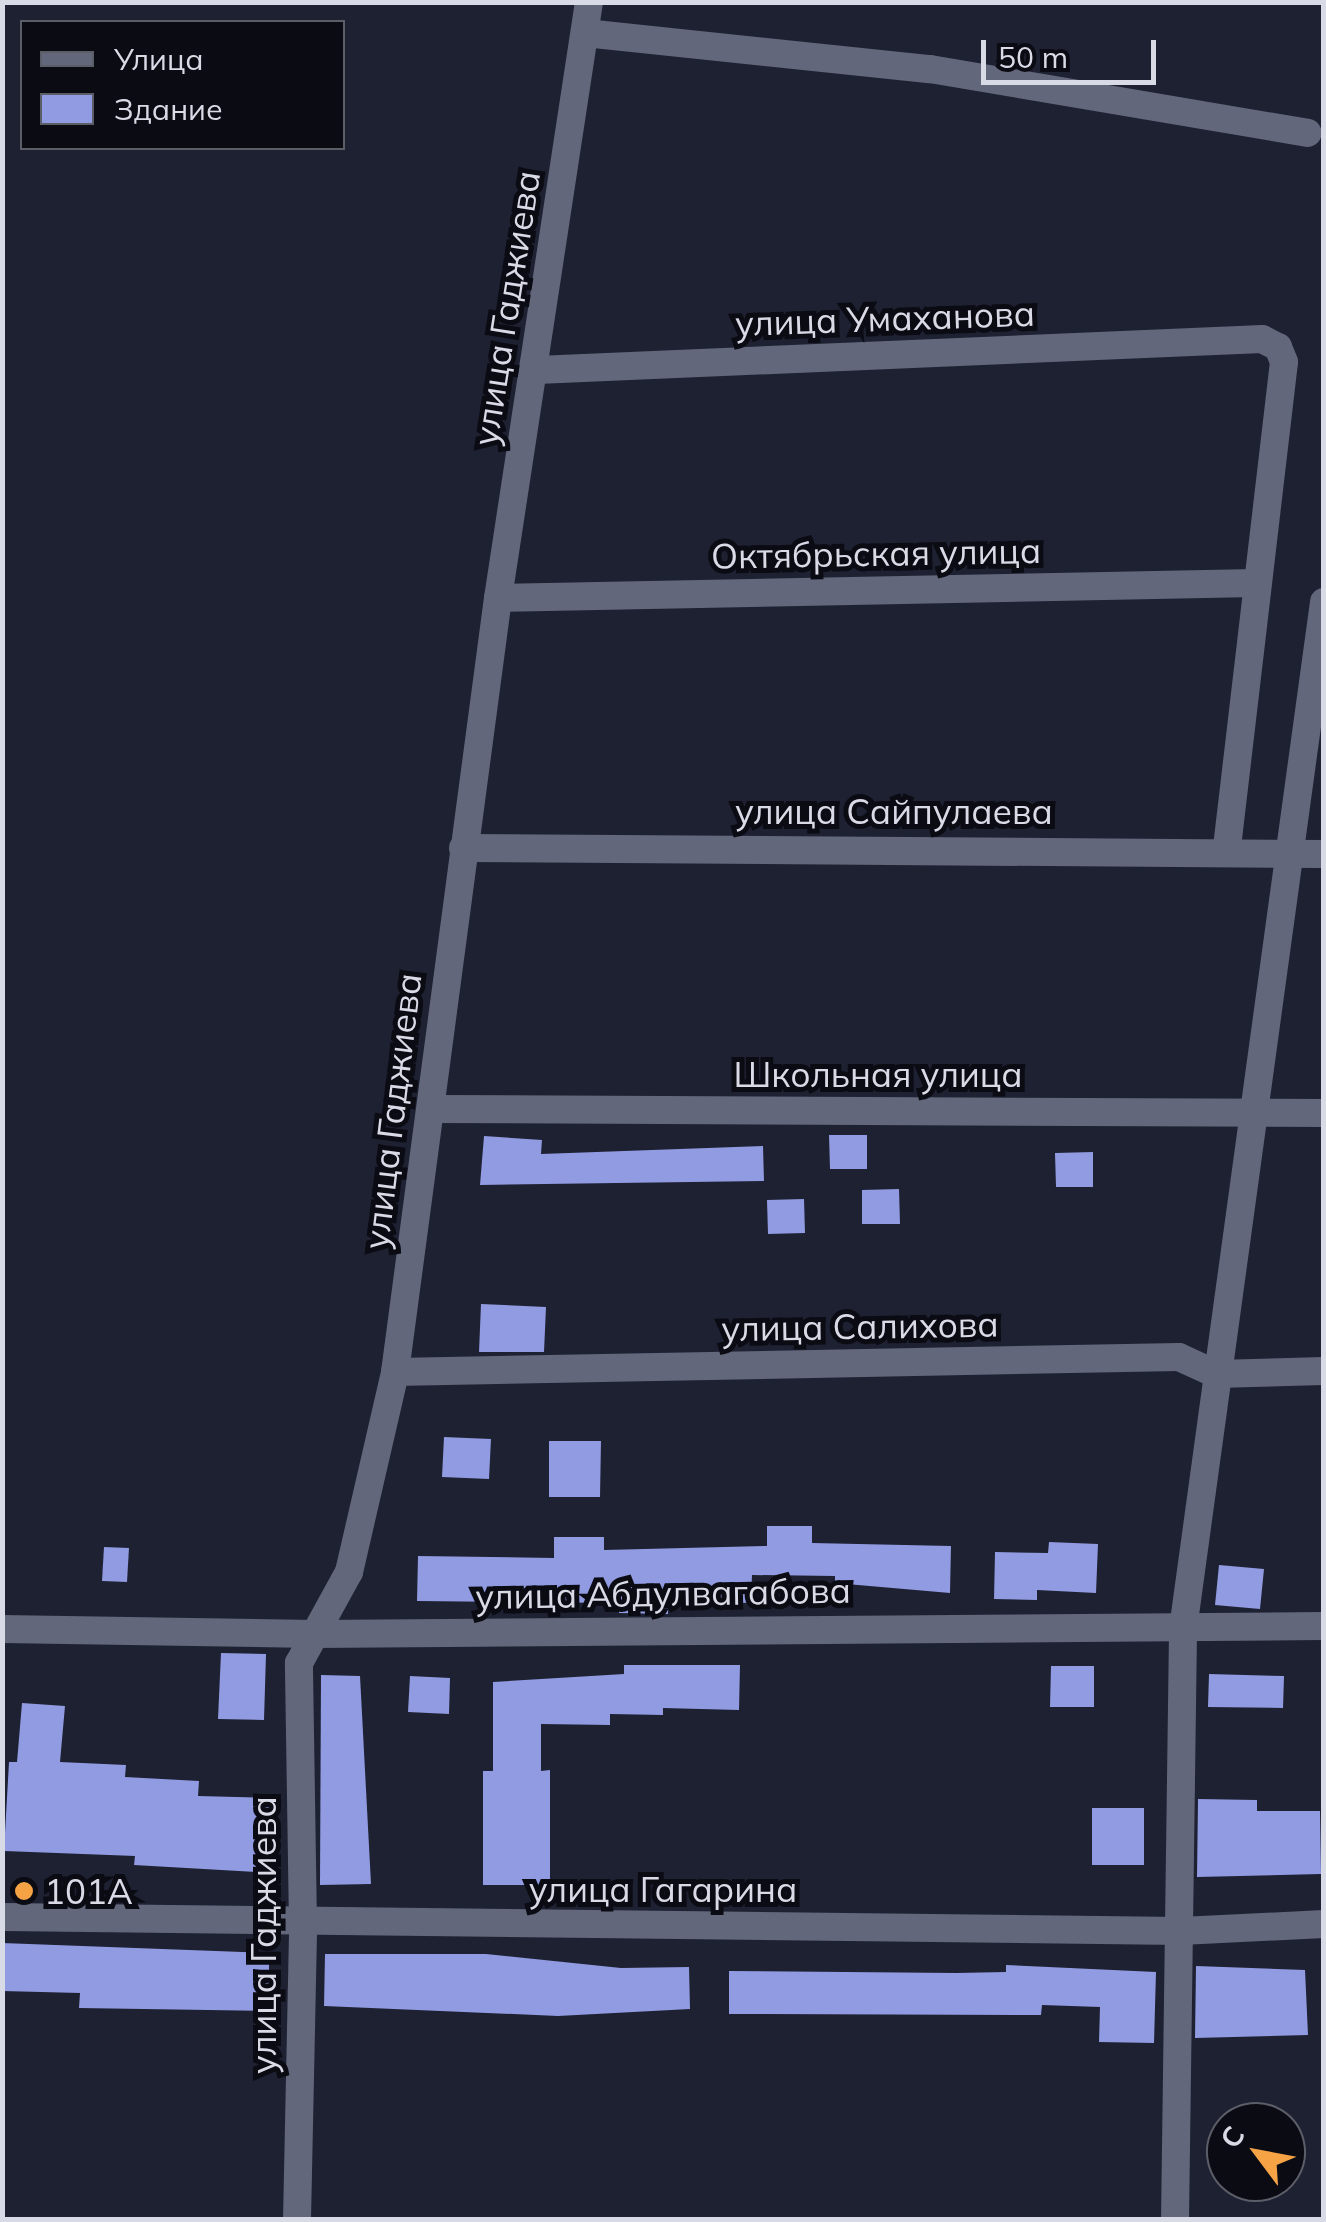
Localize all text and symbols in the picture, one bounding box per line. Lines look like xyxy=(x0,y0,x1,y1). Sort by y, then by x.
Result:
legend xyxy=(20,20,345,150)
scale bar xyxy=(986,20,1161,82)
text: 50 m xyxy=(998,38,1068,76)
text: Улица xyxy=(114,40,204,78)
text: Здание xyxy=(114,90,223,128)
street label: улица Гаджиева xyxy=(464,168,548,448)
street label: улица Умаханова xyxy=(734,292,1036,344)
street label: Октябрьская улица xyxy=(711,529,1041,577)
street label: улица Сайпулаева xyxy=(735,790,1053,832)
street label: улица Гаджиева xyxy=(354,971,430,1251)
street label: Школьная улица xyxy=(733,1053,1023,1095)
street label: улица Салихова xyxy=(721,1303,999,1349)
street label: улица Абдулвагабова xyxy=(475,1569,851,1617)
street label: улица Гаджиева xyxy=(242,1796,284,2074)
street label: улица Гагарина xyxy=(529,1868,797,1910)
place label: 101А xyxy=(44,1870,133,1912)
marker: 101А xyxy=(13,1880,35,1902)
north arrow xyxy=(1206,2102,1306,2202)
text: С xyxy=(1212,2119,1252,2154)

